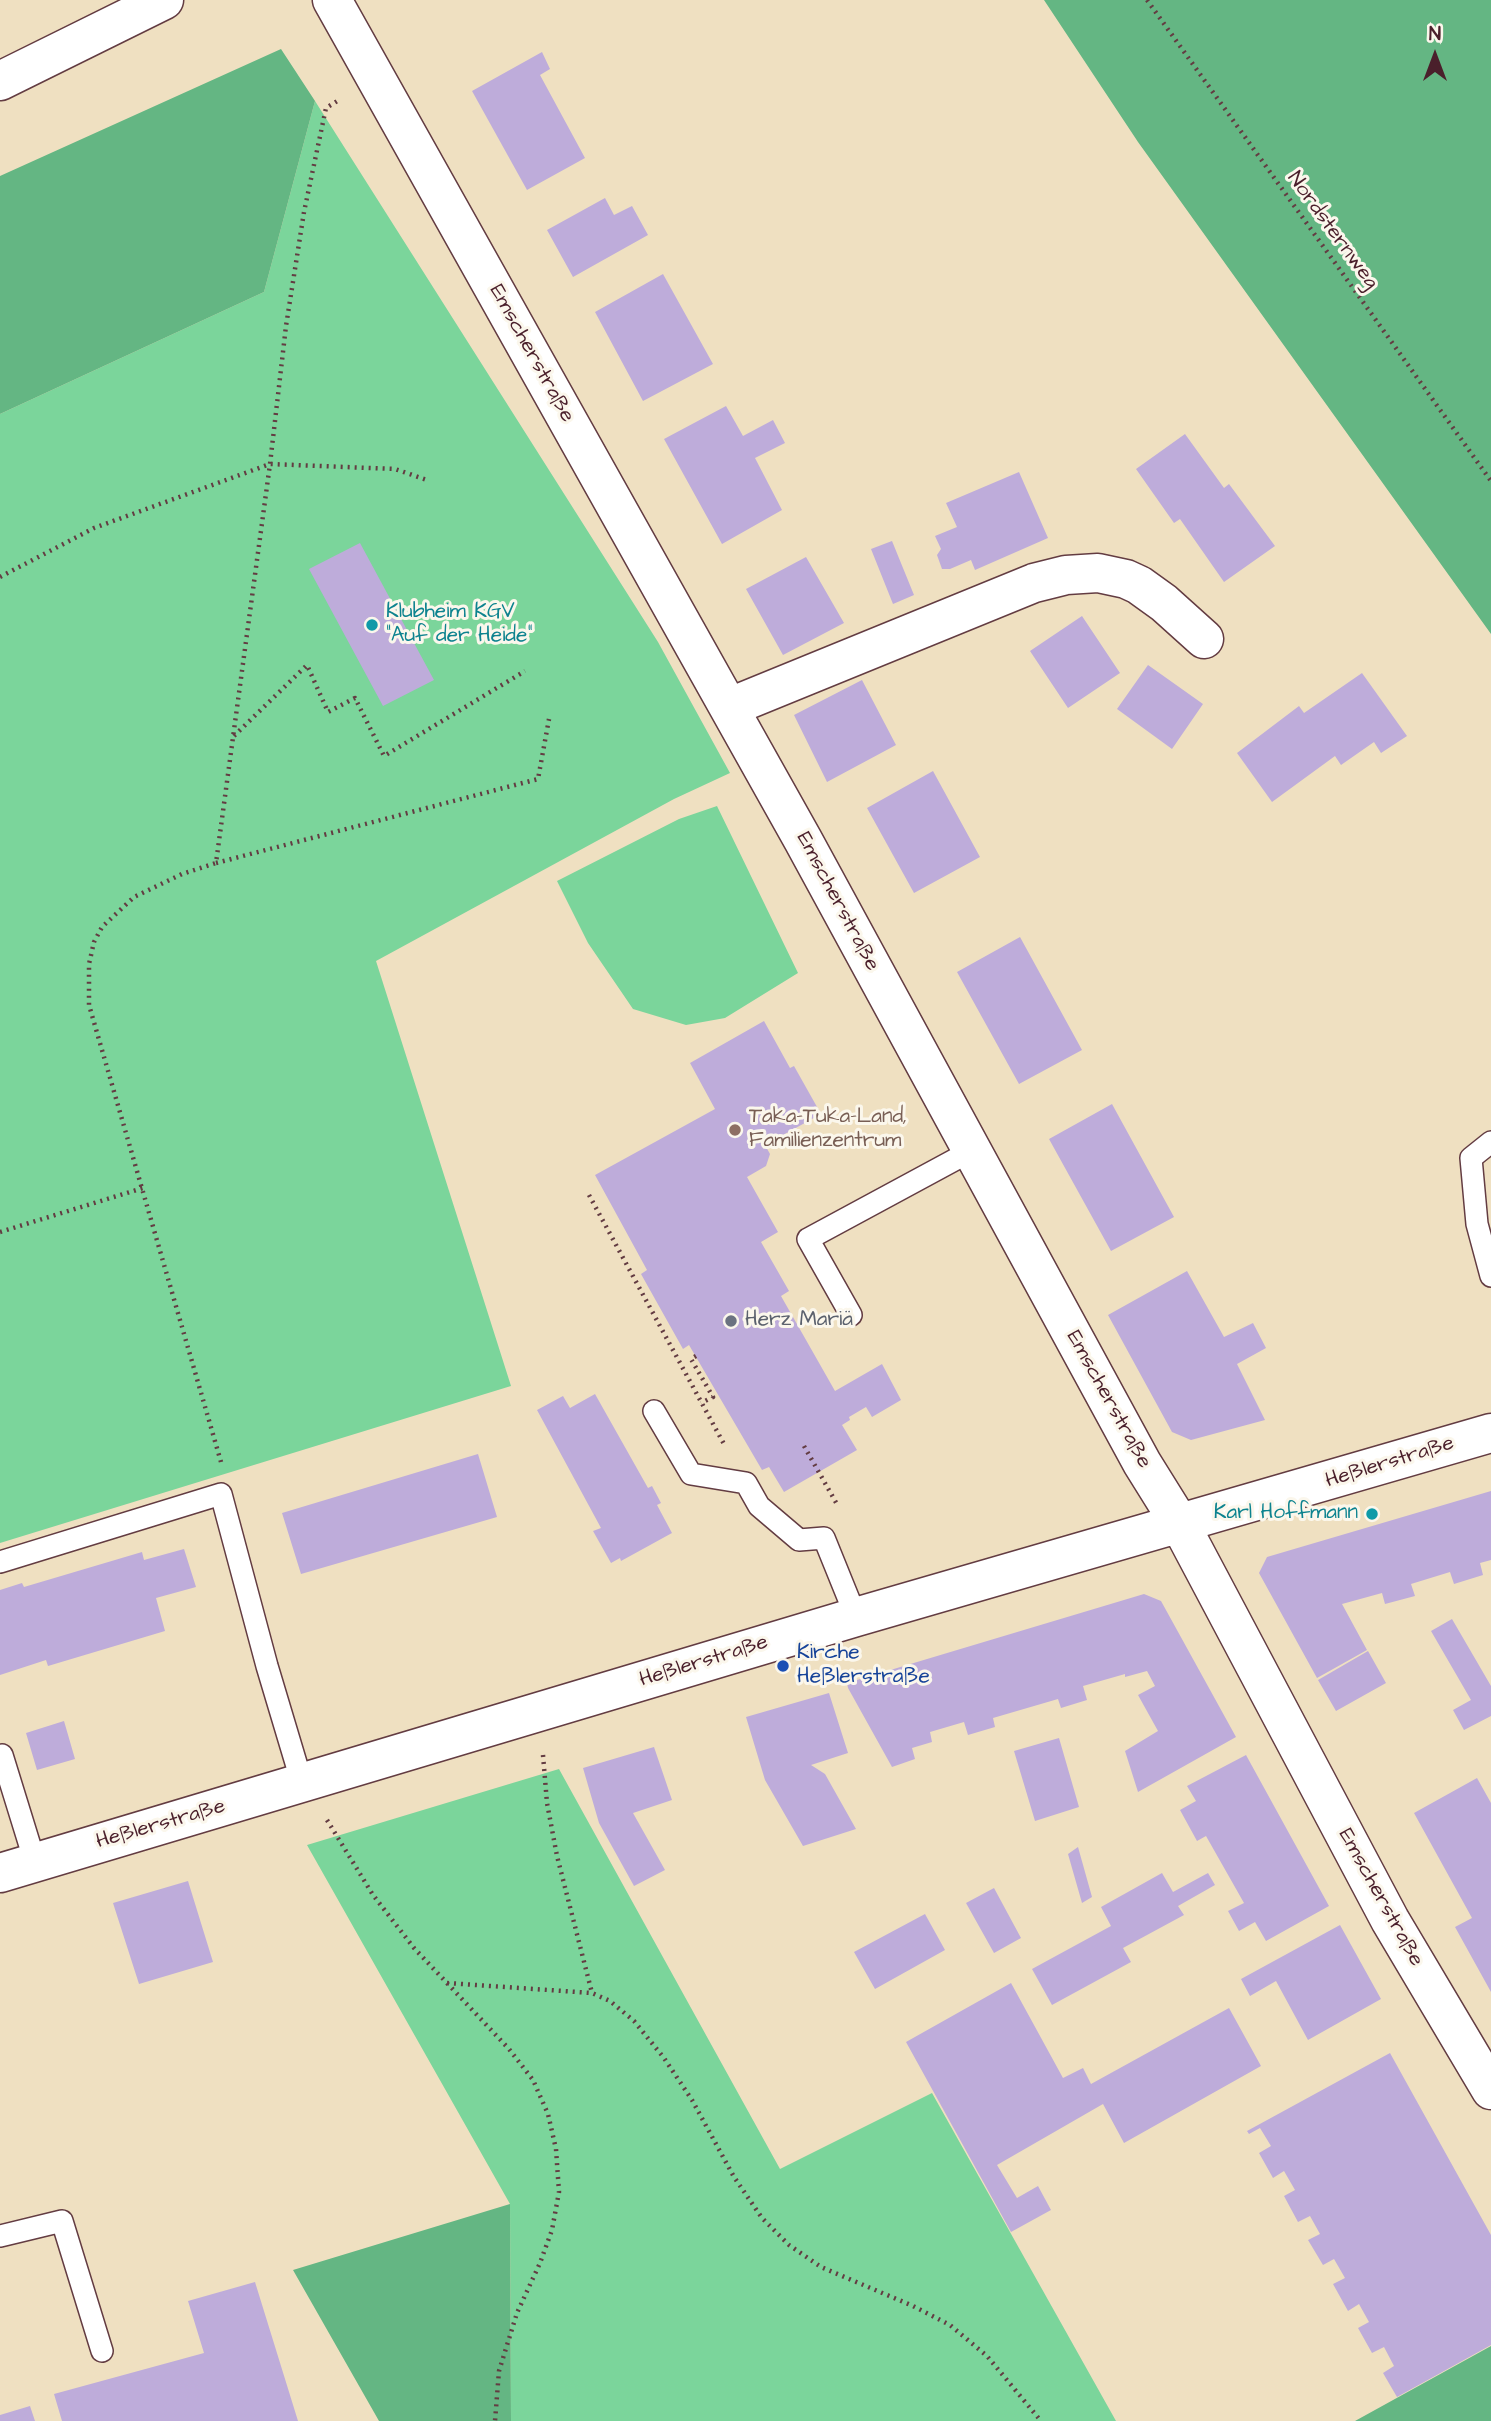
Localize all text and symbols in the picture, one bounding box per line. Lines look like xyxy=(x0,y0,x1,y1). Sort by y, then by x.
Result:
north arrow xyxy=(1400,21,1470,91)
text: N xyxy=(1429,21,1441,48)
street label: Nordsternweg xyxy=(1281,167,1383,295)
street label: Emscherstraße xyxy=(483,281,579,427)
place label: Klubheim KGV "Auf der Heide" xyxy=(386,600,532,650)
marker: Klubheim KGV "Auf der Heide" xyxy=(364,617,380,633)
street label: Emscherstraße xyxy=(790,828,884,976)
place label: Taka-Tuka-Land, Familienzentrum xyxy=(749,1105,907,1155)
marker: Taka-Tuka-Land, Familienzentrum xyxy=(727,1122,743,1138)
place label: Herz Mariä xyxy=(745,1308,853,1334)
marker: Herz Mariä xyxy=(723,1313,739,1329)
street label: Emscherstraße xyxy=(1060,1327,1156,1473)
street label: Heßlerstraße xyxy=(1323,1432,1457,1494)
place label: Karl Hoffmann xyxy=(1214,1501,1358,1527)
marker: Karl Hoffmann xyxy=(1364,1506,1380,1522)
street label: Heßlerstraße xyxy=(637,1631,771,1693)
place label: Kirche Heßlerstraße xyxy=(797,1641,930,1691)
marker: Kirche Heßlerstraße xyxy=(775,1658,791,1674)
street label: Heßlerstraße xyxy=(94,1795,228,1855)
street label: Emscherstraße xyxy=(1332,1825,1428,1971)

